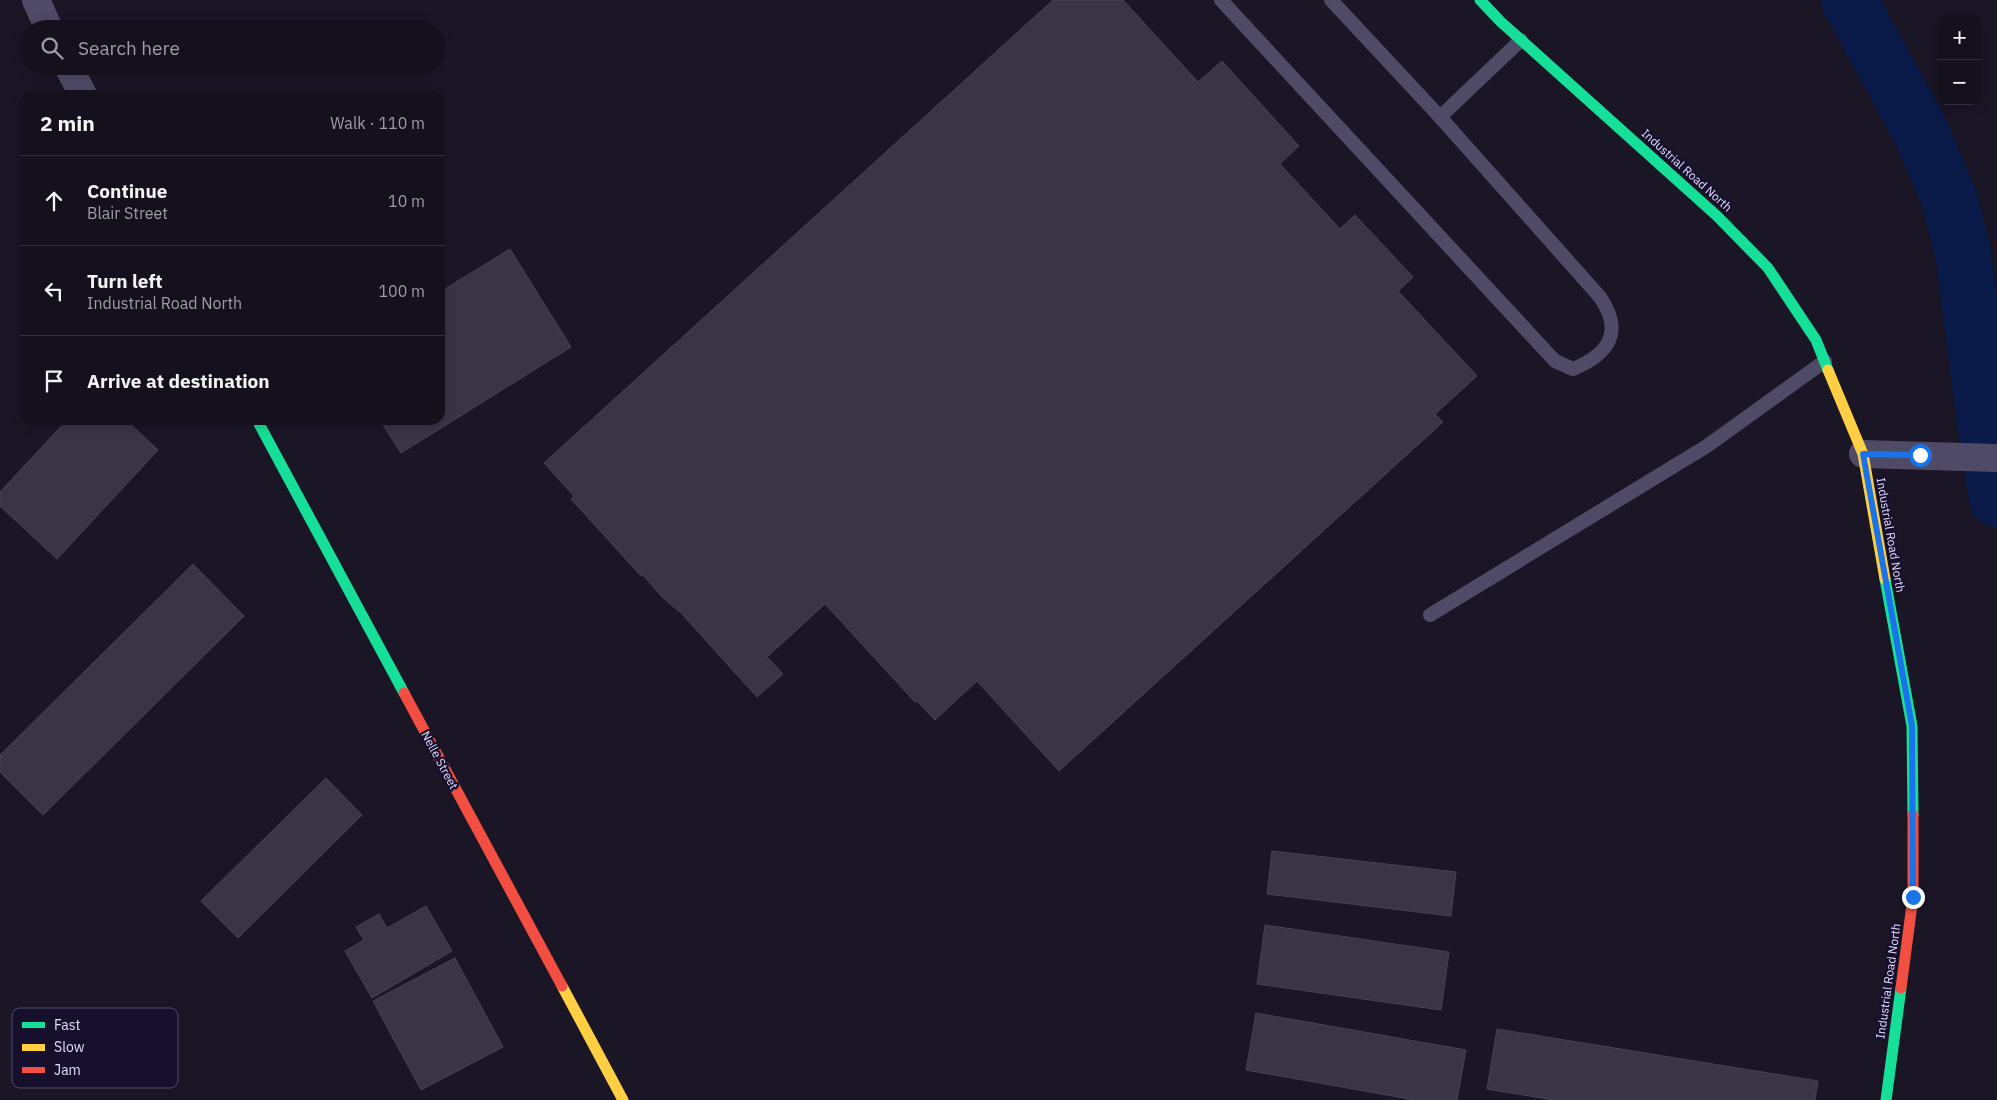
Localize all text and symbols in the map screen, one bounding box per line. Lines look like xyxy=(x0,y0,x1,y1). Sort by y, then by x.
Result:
map controls xyxy=(1937,15,1982,105)
button: + xyxy=(1937,15,1982,60)
search box xyxy=(20,20,445,75)
icon: search xyxy=(38,34,66,62)
text: Search here xyxy=(78,36,180,60)
button: − xyxy=(1937,60,1982,105)
text: 2 min xyxy=(40,109,95,137)
text: Walk · 110 m xyxy=(330,113,425,133)
street label: Industrial Road North xyxy=(1639,125,1735,215)
text: Continue xyxy=(87,179,167,203)
icon: ahead xyxy=(40,187,68,215)
text: 10 m xyxy=(388,191,425,211)
text: Blair Street xyxy=(87,203,168,223)
text: Turn left xyxy=(87,269,163,293)
icon: left xyxy=(40,277,68,305)
text: 100 m xyxy=(378,281,425,301)
text: Industrial Road North xyxy=(87,293,242,313)
icon: arrive xyxy=(40,367,68,395)
text: Arrive at destination xyxy=(87,369,270,393)
route start xyxy=(1909,444,1932,467)
street label: Industrial Road North xyxy=(1874,476,1908,594)
street label: Nelle Street xyxy=(418,728,462,792)
route end xyxy=(1902,886,1925,909)
street label: Industrial Road North xyxy=(1872,922,1904,1040)
legend xyxy=(12,1008,178,1088)
text: Fast xyxy=(54,1016,80,1034)
text: Slow xyxy=(54,1038,85,1056)
text: Jam xyxy=(54,1061,81,1079)

